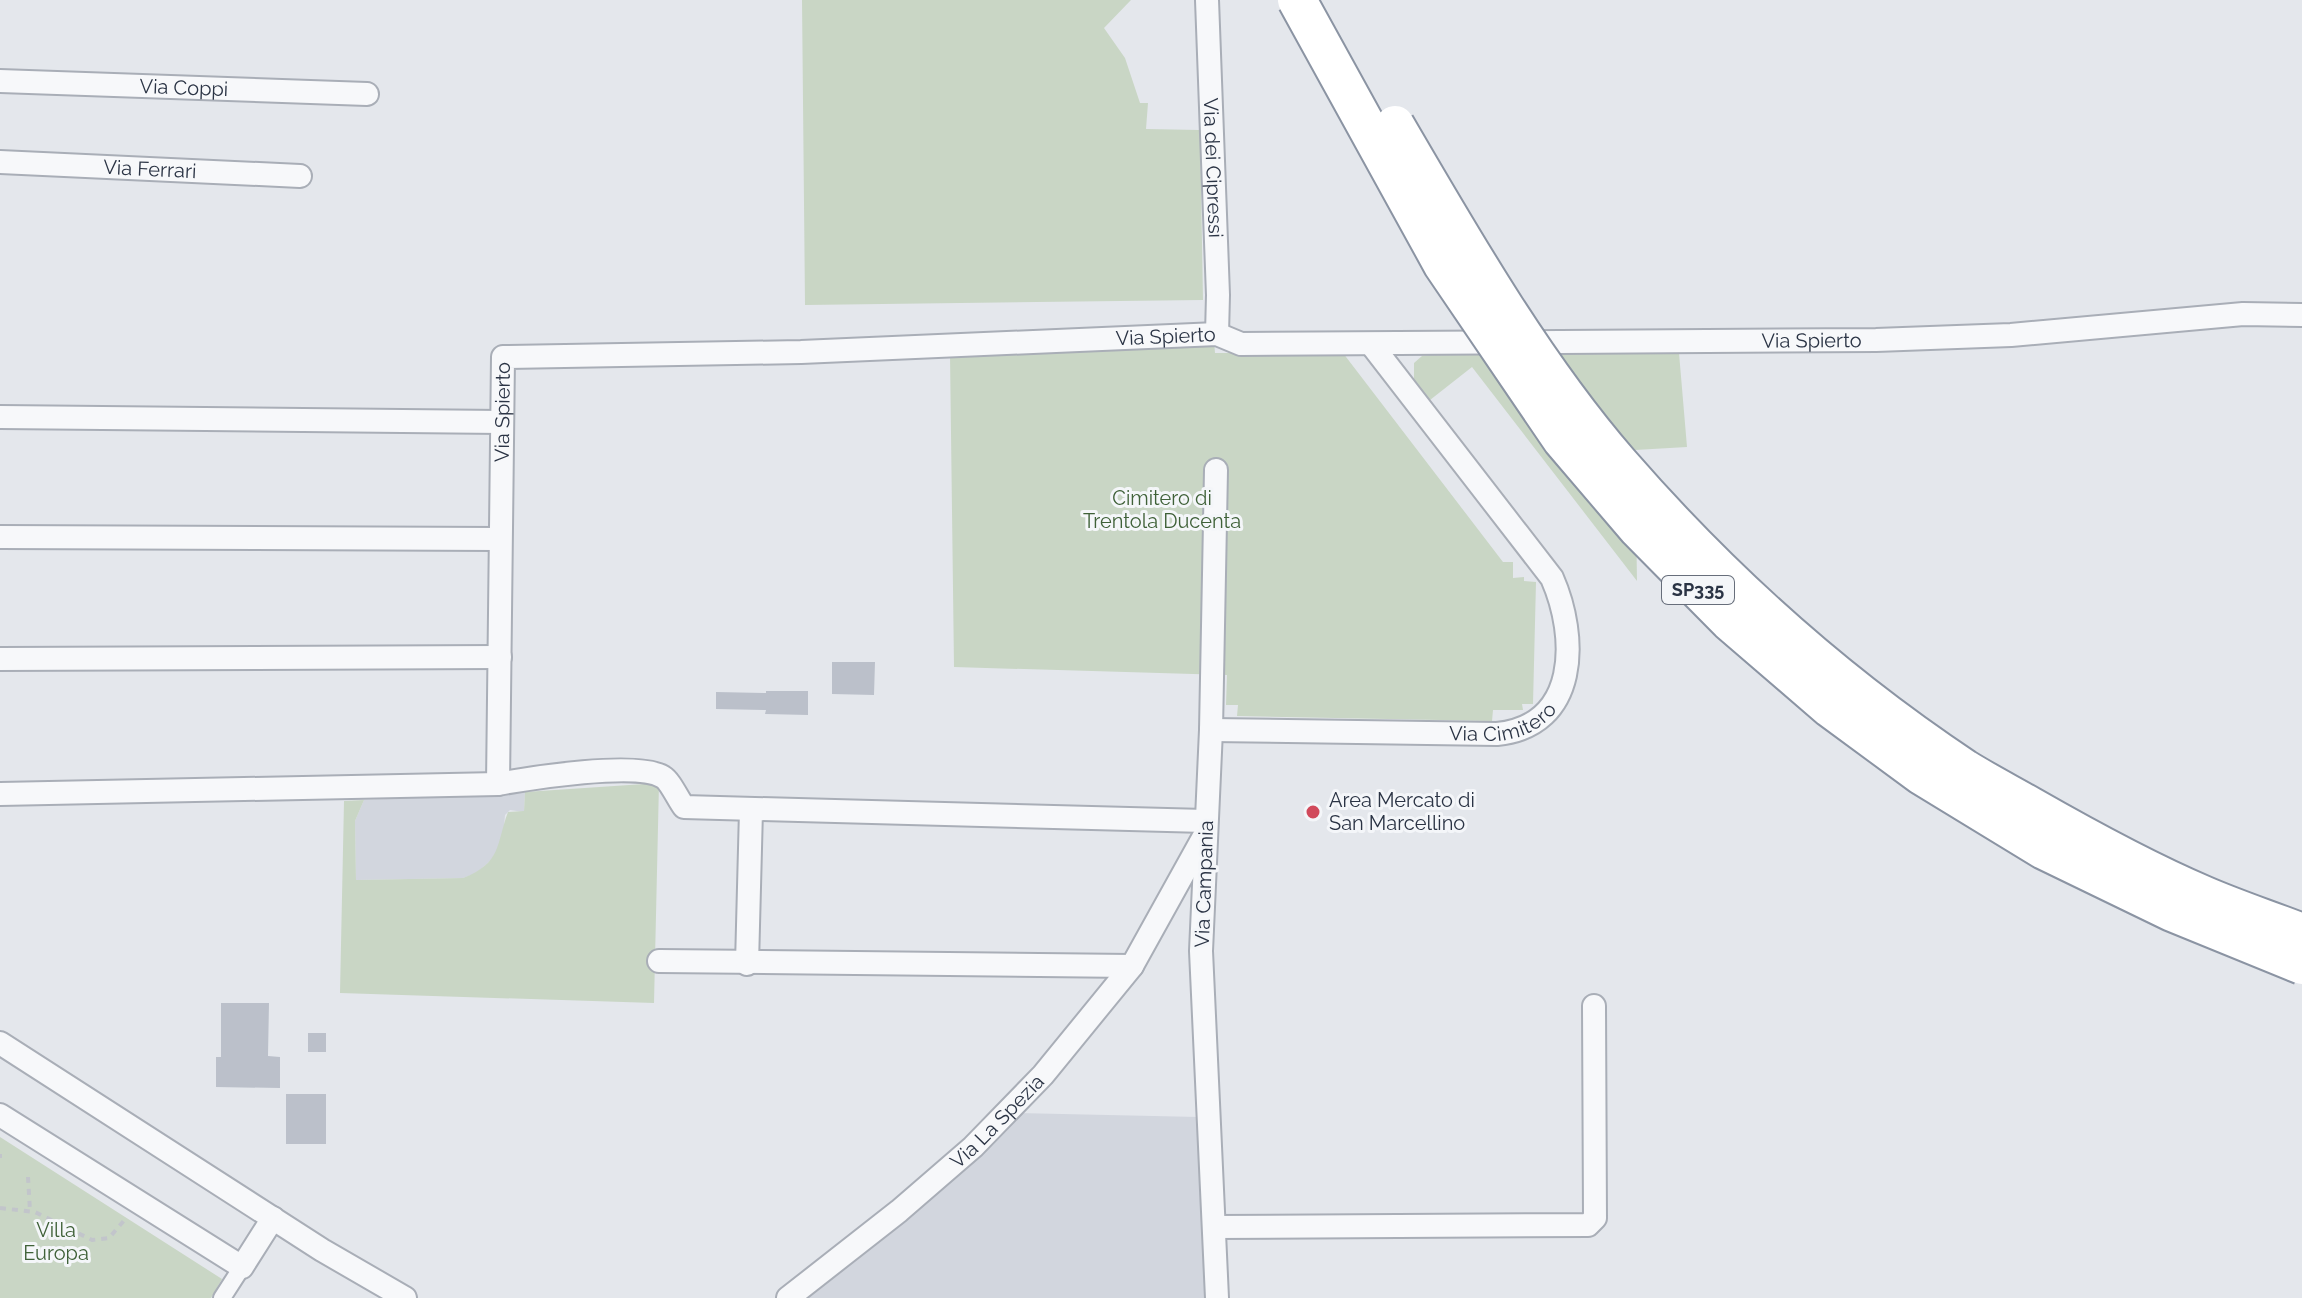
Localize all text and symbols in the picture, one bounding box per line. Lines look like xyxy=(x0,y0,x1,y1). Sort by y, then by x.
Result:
street label: Via Coppi xyxy=(139,74,229,101)
street label: Via dei Cipressi xyxy=(1199,97,1228,238)
street label: Via Ferrari xyxy=(103,155,197,183)
street label: Via Spierto xyxy=(1115,322,1216,350)
street label: Via Spierto xyxy=(1761,328,1862,353)
street label: Via Spierto xyxy=(490,362,515,462)
park label: Cimitero di Trentola Ducenta xyxy=(1083,486,1241,533)
road number: SP335 xyxy=(1662,576,1734,604)
street label: Via Cimitero xyxy=(1449,698,1561,746)
place label: Area Mercato di San Marcellino xyxy=(1329,788,1475,835)
marker: Area Mercato di San Marcellino xyxy=(1304,803,1322,821)
street label: Via Campania xyxy=(1190,820,1218,948)
street label: Via La Spezia xyxy=(945,1069,1049,1173)
park label: Villa Europa xyxy=(23,1218,89,1265)

